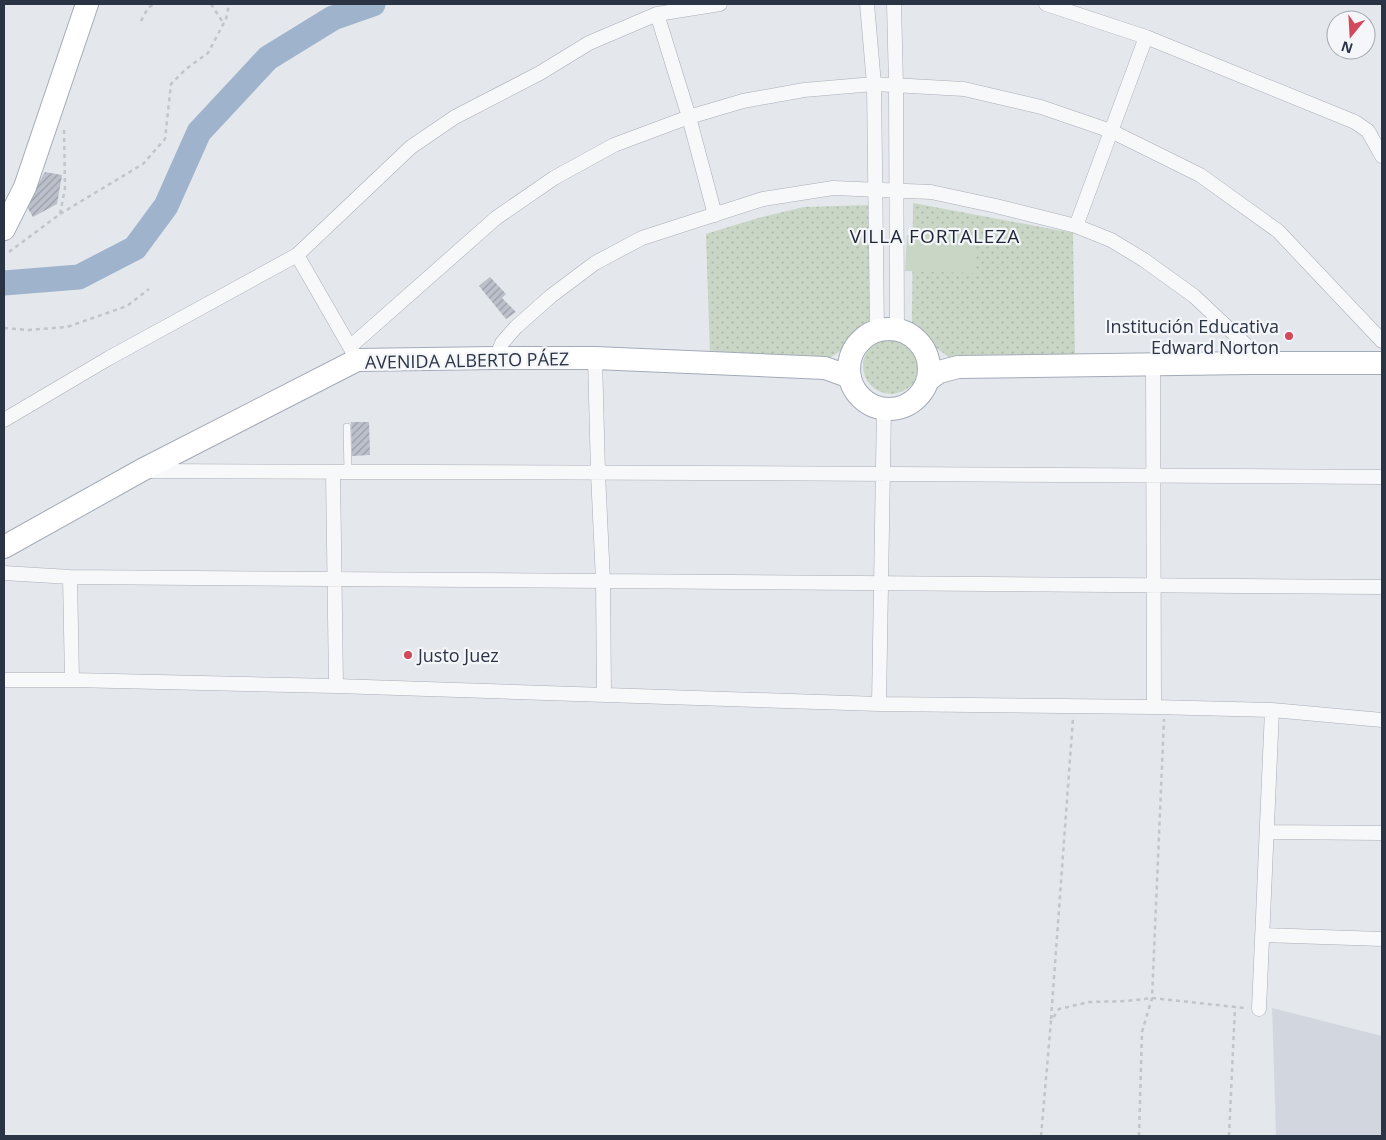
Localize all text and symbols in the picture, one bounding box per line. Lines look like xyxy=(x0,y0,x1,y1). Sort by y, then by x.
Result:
north arrow xyxy=(1326,10,1376,60)
text: N xyxy=(1338,37,1355,59)
district label: VILLA FORTALEZA xyxy=(850,223,1020,249)
place label: Institución Educativa Edward Norton xyxy=(1106,314,1279,359)
marker: Institución Educativa Edward Norton xyxy=(1283,330,1295,342)
street label: AVENIDA ALBERTO PÁEZ xyxy=(365,346,569,374)
place label: Justo Juez xyxy=(416,643,499,667)
marker: Justo Juez xyxy=(402,649,414,661)

